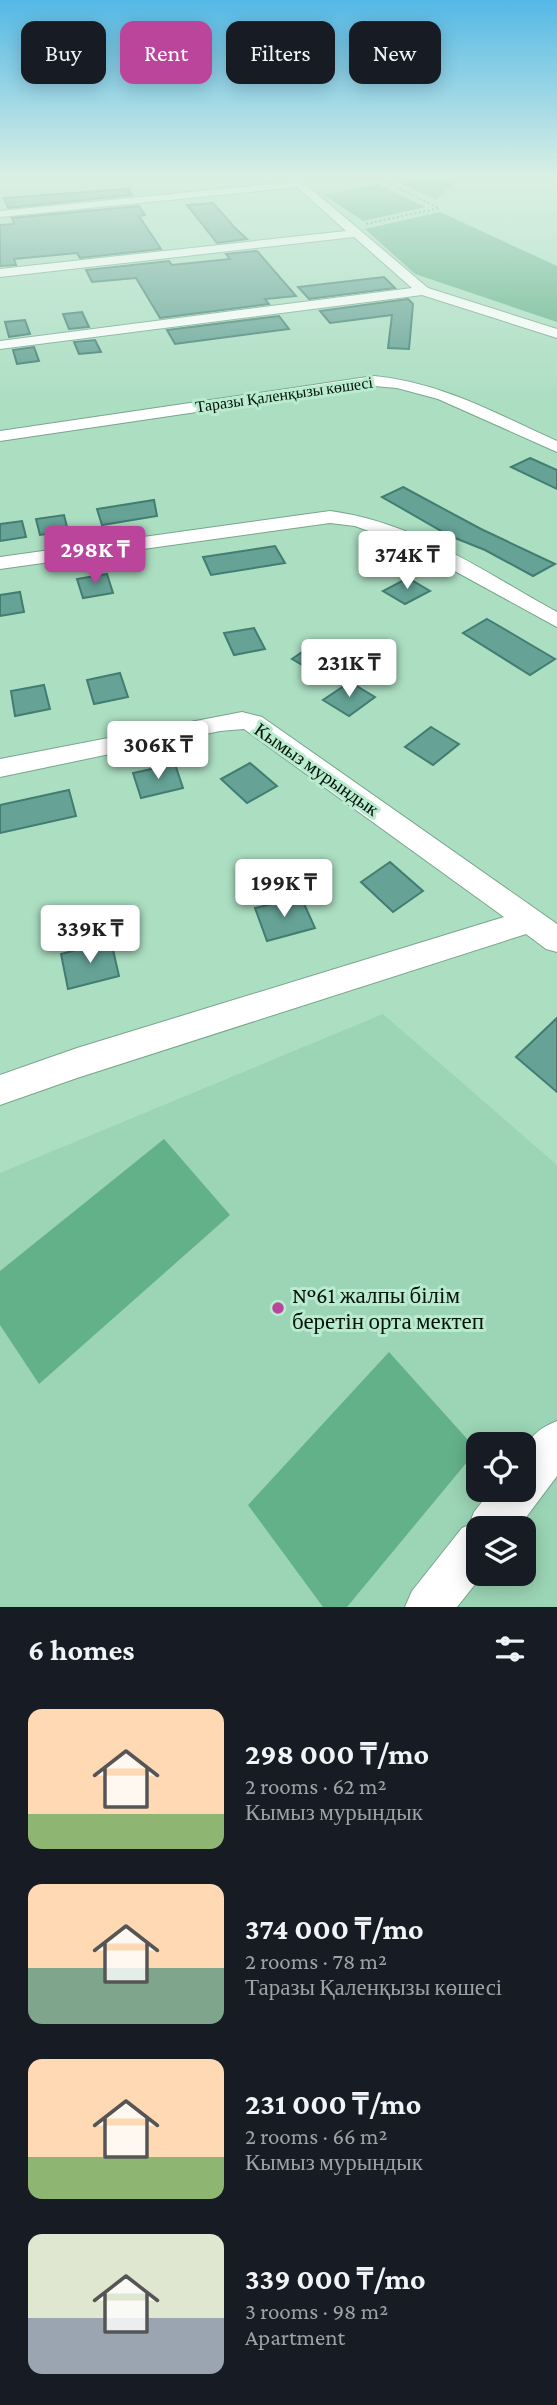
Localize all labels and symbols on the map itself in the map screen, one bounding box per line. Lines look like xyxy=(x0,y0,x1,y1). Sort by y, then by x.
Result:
street label: Таразы Қаленқызы көшесі xyxy=(194,374,375,416)
pin: 298K ₸ xyxy=(38,526,152,586)
pin: 374K ₸ xyxy=(350,532,464,591)
pin: 231K ₸ xyxy=(292,640,406,699)
street label: Кымыз мурындык xyxy=(251,719,384,821)
pin: 306K ₸ xyxy=(101,722,215,781)
pin: 199K ₸ xyxy=(227,860,341,919)
pin: 339K ₸ xyxy=(33,906,147,965)
place label: №61 жалпы білім беретін орта мектеп xyxy=(292,1282,484,1334)
marker: №61 жалпы білім беретін орта мектеп xyxy=(270,1300,286,1316)

